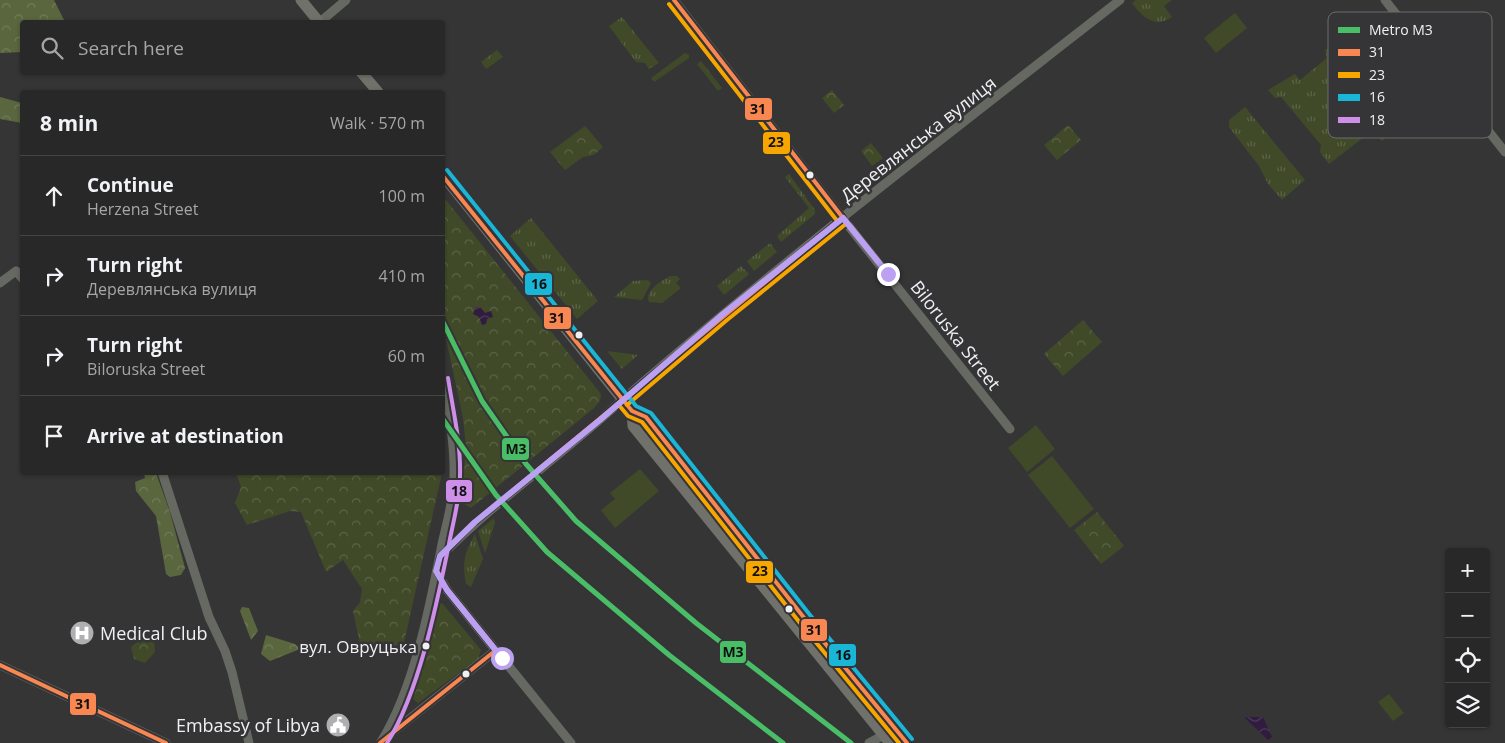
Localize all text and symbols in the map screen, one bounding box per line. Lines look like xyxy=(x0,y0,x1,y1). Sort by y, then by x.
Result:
legend xyxy=(1328,12,1492,138)
search box xyxy=(20,20,445,75)
text: Metro M3 xyxy=(1369,20,1433,39)
icon: search xyxy=(38,34,66,62)
text: Search here xyxy=(78,35,184,61)
text: 31 xyxy=(1369,42,1385,61)
text: 23 xyxy=(1369,65,1385,84)
street label: Деревлянська вулиця xyxy=(835,71,1001,207)
text: 16 xyxy=(1369,87,1385,106)
line badge: 31 xyxy=(744,97,773,121)
text: 31 xyxy=(750,99,766,118)
text: 8 min xyxy=(40,109,98,137)
text: 18 xyxy=(1369,110,1385,129)
text: Walk · 570 m xyxy=(330,112,425,134)
line badge: 23 xyxy=(762,131,791,155)
text: 23 xyxy=(768,132,784,151)
unlabelled marker xyxy=(805,170,815,180)
text: Continue xyxy=(87,172,174,198)
icon: ahead xyxy=(40,182,68,210)
text: 100 m xyxy=(379,185,425,207)
text: Herzena Street xyxy=(87,198,198,220)
text: Turn right xyxy=(87,252,182,278)
icon: right xyxy=(40,262,68,290)
route end xyxy=(877,263,900,286)
text: 410 m xyxy=(379,265,425,287)
line badge: 16 xyxy=(524,272,553,296)
text: 16 xyxy=(531,274,547,293)
street label: Biloruska Street xyxy=(906,275,1006,395)
text: Деревлянська вулиця xyxy=(87,278,257,300)
line badge: 31 xyxy=(543,306,572,330)
text: 31 xyxy=(549,308,565,327)
unlabelled marker xyxy=(574,330,584,340)
text: Turn right xyxy=(87,332,182,358)
icon: right xyxy=(40,342,68,370)
text: 60 m xyxy=(388,345,425,367)
text: Biloruska Street xyxy=(87,358,205,380)
icon: arrive xyxy=(40,422,68,450)
text: Arrive at destination xyxy=(87,423,284,449)
line badge: M3 xyxy=(501,437,530,461)
text: M3 xyxy=(505,439,527,458)
line badge: 18 xyxy=(445,479,473,503)
text: 18 xyxy=(451,481,467,500)
map controls xyxy=(1445,548,1490,728)
button: + xyxy=(1445,548,1490,593)
line badge: 23 xyxy=(745,560,774,584)
text: 23 xyxy=(752,561,768,580)
button: − xyxy=(1445,593,1490,638)
unlabelled marker xyxy=(784,604,794,614)
line badge: 31 xyxy=(800,618,828,642)
hospital icon: Medical Club xyxy=(69,620,95,646)
text: 31 xyxy=(806,620,822,639)
place label: Medical Club xyxy=(100,621,208,645)
place label: вул. Овруцька xyxy=(299,635,417,658)
button: locate xyxy=(1445,638,1490,683)
line badge: M3 xyxy=(719,640,747,664)
marker: вул. Овруцька xyxy=(421,641,431,651)
text: M3 xyxy=(722,642,744,661)
line badge: 16 xyxy=(828,643,857,667)
text: 16 xyxy=(835,645,851,664)
route start xyxy=(491,647,514,670)
unlabelled marker xyxy=(461,669,471,679)
button: layers xyxy=(1445,683,1490,728)
line badge: 31 xyxy=(69,692,97,716)
text: 31 xyxy=(75,694,91,713)
public building icon: Embassy of Libya xyxy=(325,712,351,738)
place label: Embassy of Libya xyxy=(176,713,320,737)

